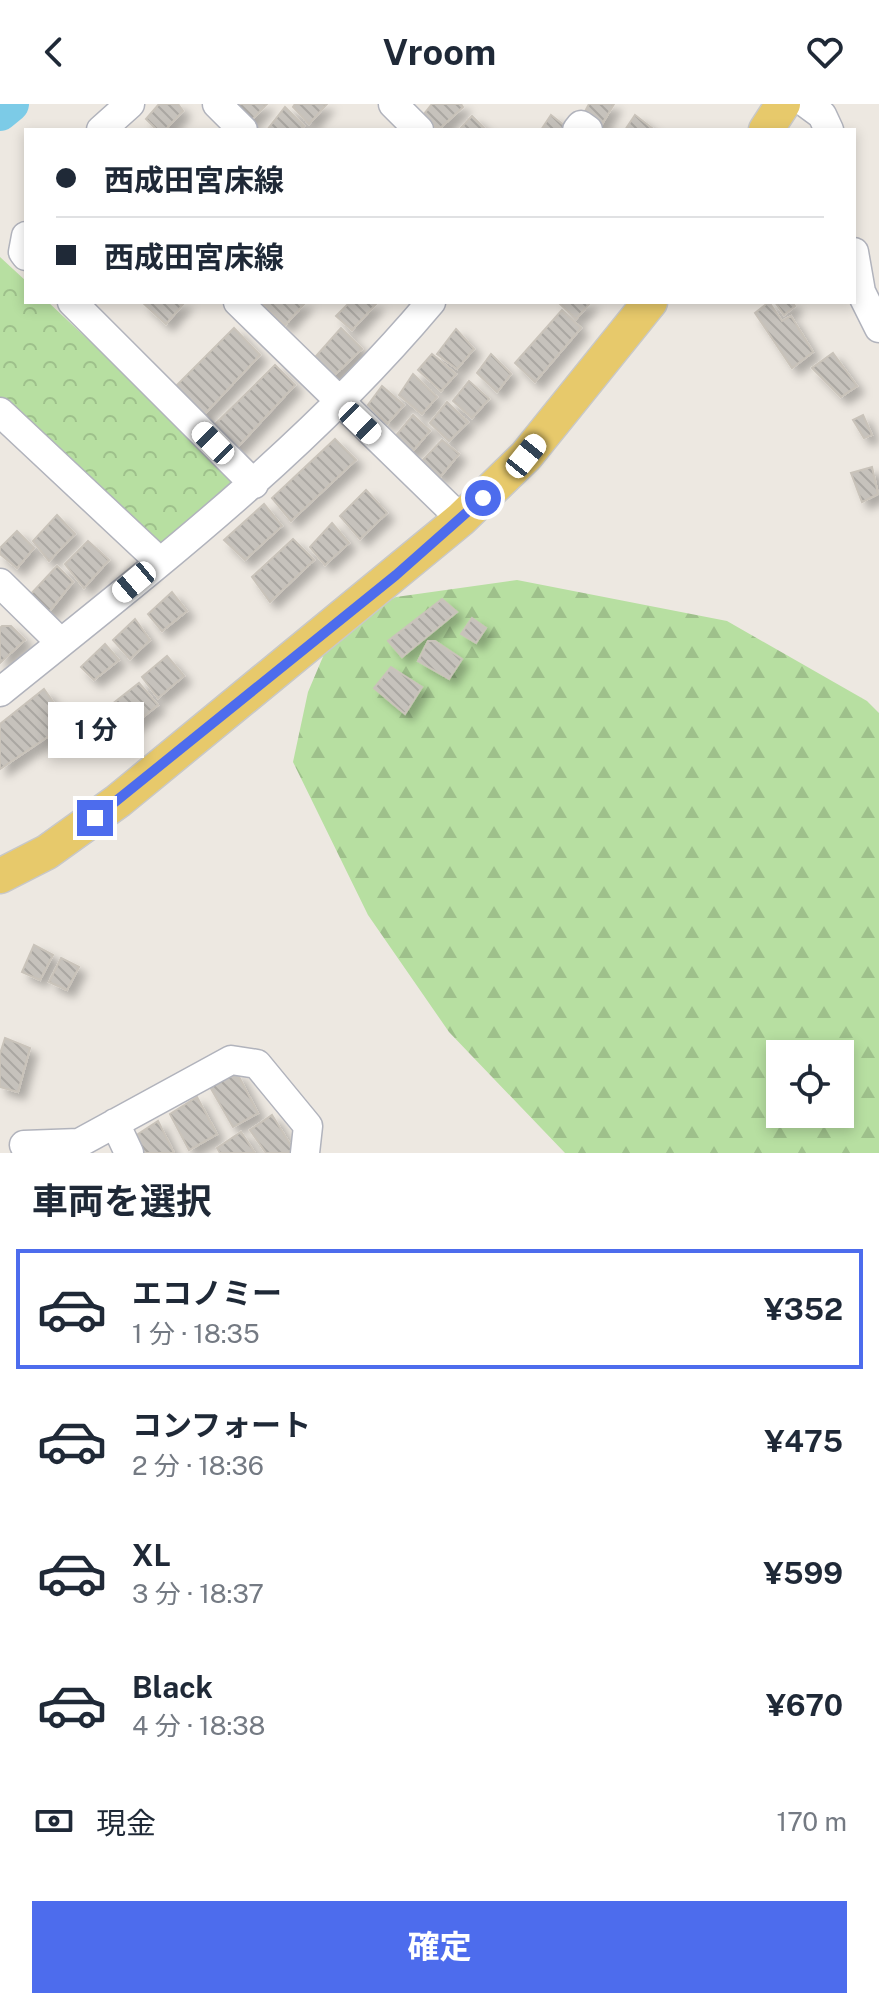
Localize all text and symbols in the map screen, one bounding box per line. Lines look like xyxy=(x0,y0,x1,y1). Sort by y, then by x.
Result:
icon: back xyxy=(32,30,76,74)
icon: heart xyxy=(803,30,847,74)
text: Vroom xyxy=(383,31,496,73)
text: 西成田宮床線 xyxy=(104,162,284,198)
text: 西成田宮床線 xyxy=(104,239,284,275)
car xyxy=(334,398,386,448)
car xyxy=(188,418,238,468)
car xyxy=(502,430,550,482)
route start xyxy=(465,480,501,516)
car xyxy=(108,557,160,607)
callout: 1 分 xyxy=(47,702,143,758)
text: 1 分 xyxy=(75,714,118,745)
route end xyxy=(77,800,113,836)
map controls xyxy=(766,1040,854,1128)
button: locate xyxy=(766,1040,854,1128)
text: 車両を選択 xyxy=(32,1180,212,1222)
icon: car xyxy=(36,1273,108,1345)
text: エコノミー xyxy=(132,1275,282,1311)
text: ¥352 xyxy=(764,1291,843,1327)
text: 1 分 · 18:35 xyxy=(132,1318,260,1349)
icon: car xyxy=(36,1405,108,1477)
text: コンフォート xyxy=(132,1407,311,1443)
text: ¥475 xyxy=(765,1423,843,1459)
text: 2 分 · 18:36 xyxy=(132,1450,264,1481)
icon: car xyxy=(36,1537,108,1609)
text: XL xyxy=(132,1537,171,1573)
text: ¥599 xyxy=(764,1555,843,1591)
text: 3 分 · 18:37 xyxy=(132,1578,264,1609)
icon: car xyxy=(36,1669,108,1741)
text: Black xyxy=(132,1669,213,1705)
text: ¥670 xyxy=(766,1687,843,1723)
text: 4 分 · 18:38 xyxy=(132,1710,265,1741)
icon: cash xyxy=(32,1799,76,1843)
text: 現金 xyxy=(96,1805,156,1841)
text: 170 m xyxy=(777,1806,847,1837)
button: 確定 xyxy=(32,1901,847,1993)

